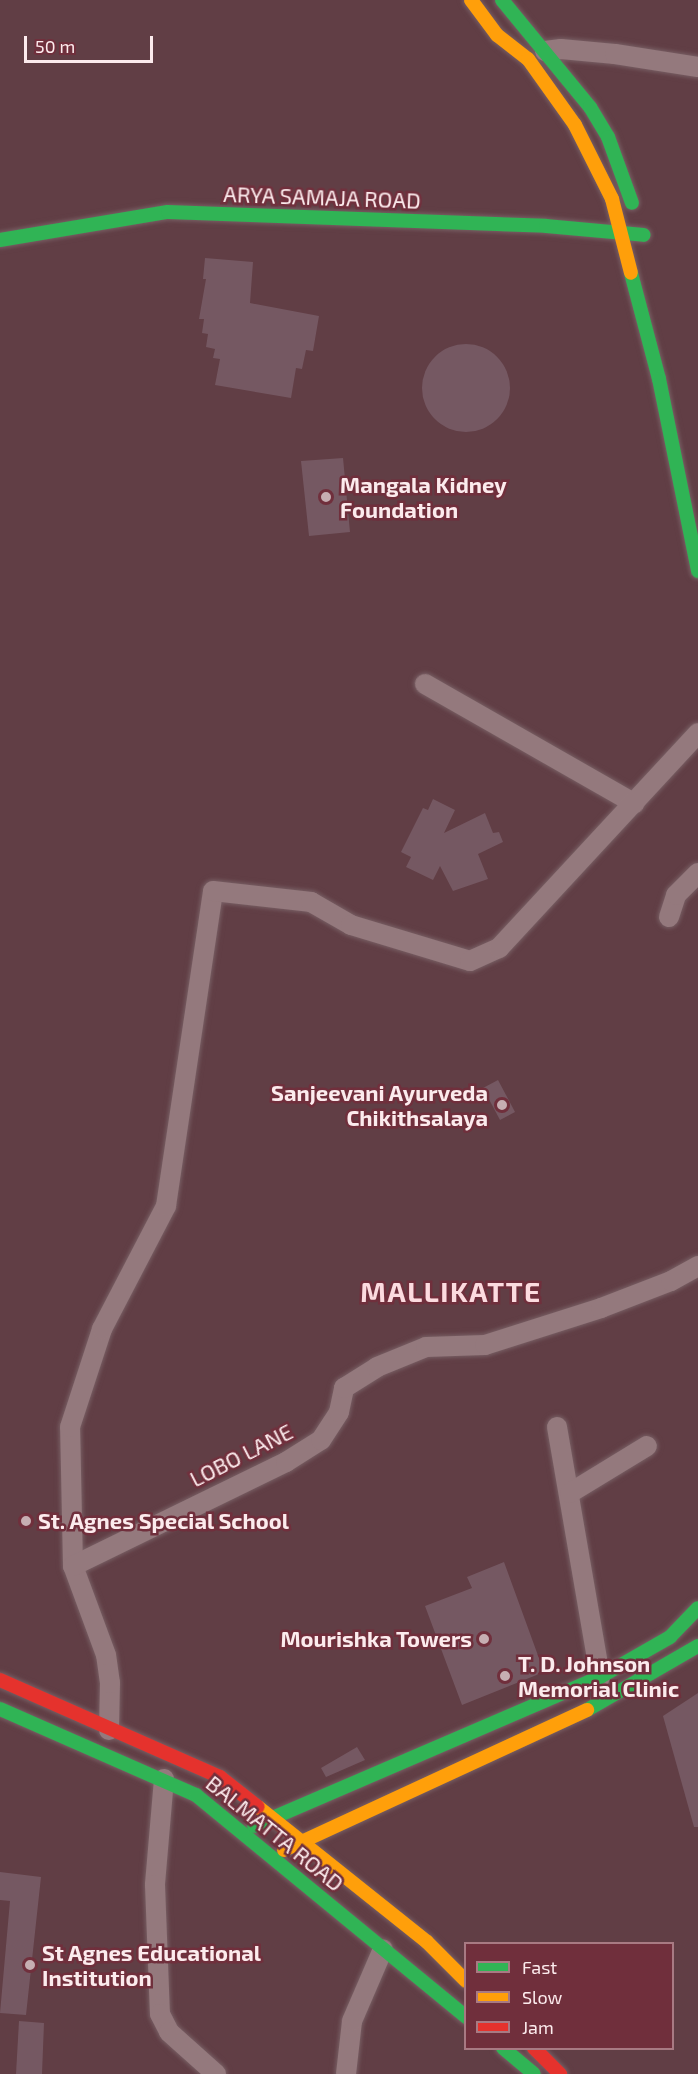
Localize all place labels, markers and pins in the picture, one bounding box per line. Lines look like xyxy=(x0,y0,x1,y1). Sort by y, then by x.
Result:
place label: Mangala Kidney Foundation xyxy=(340,471,507,522)
marker: Mangala Kidney Foundation xyxy=(317,488,335,506)
place label: Sanjeevani Ayurveda Chikithsalaya xyxy=(271,1079,488,1130)
marker: Sanjeevani Ayurveda Chikithsalaya xyxy=(493,1096,511,1114)
place label: St. Agnes Special School xyxy=(38,1508,290,1534)
marker: St. Agnes Special School xyxy=(19,1514,33,1528)
place label: Mourishka Towers xyxy=(280,1626,472,1652)
marker: Mourishka Towers xyxy=(477,1632,491,1646)
place label: T. D. Johnson Memorial Clinic xyxy=(518,1650,680,1702)
marker: T. D. Johnson Memorial Clinic xyxy=(496,1667,514,1685)
place label: St Agnes Educational Institution xyxy=(42,1939,261,1990)
marker: St Agnes Educational Institution xyxy=(23,1958,37,1972)

